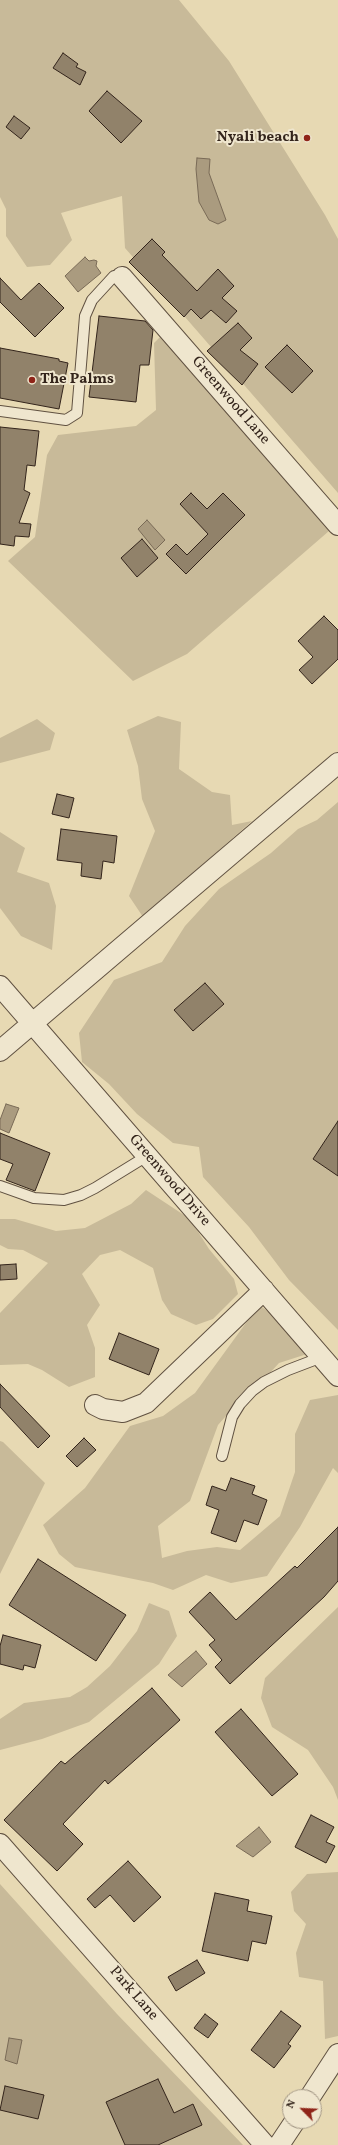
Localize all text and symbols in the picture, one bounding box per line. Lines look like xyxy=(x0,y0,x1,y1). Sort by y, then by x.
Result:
place label: Nyali beach xyxy=(217,129,299,147)
marker: Nyali beach xyxy=(302,133,312,143)
street label: Greenwood Lane xyxy=(187,353,273,449)
place label: The Palms xyxy=(40,371,114,389)
marker: The Palms xyxy=(27,375,37,385)
street label: Greenwood Drive xyxy=(124,1132,214,1230)
street label: Park Lane xyxy=(105,1963,161,2025)
north arrow xyxy=(282,2089,322,2129)
text: N xyxy=(283,2098,300,2111)

